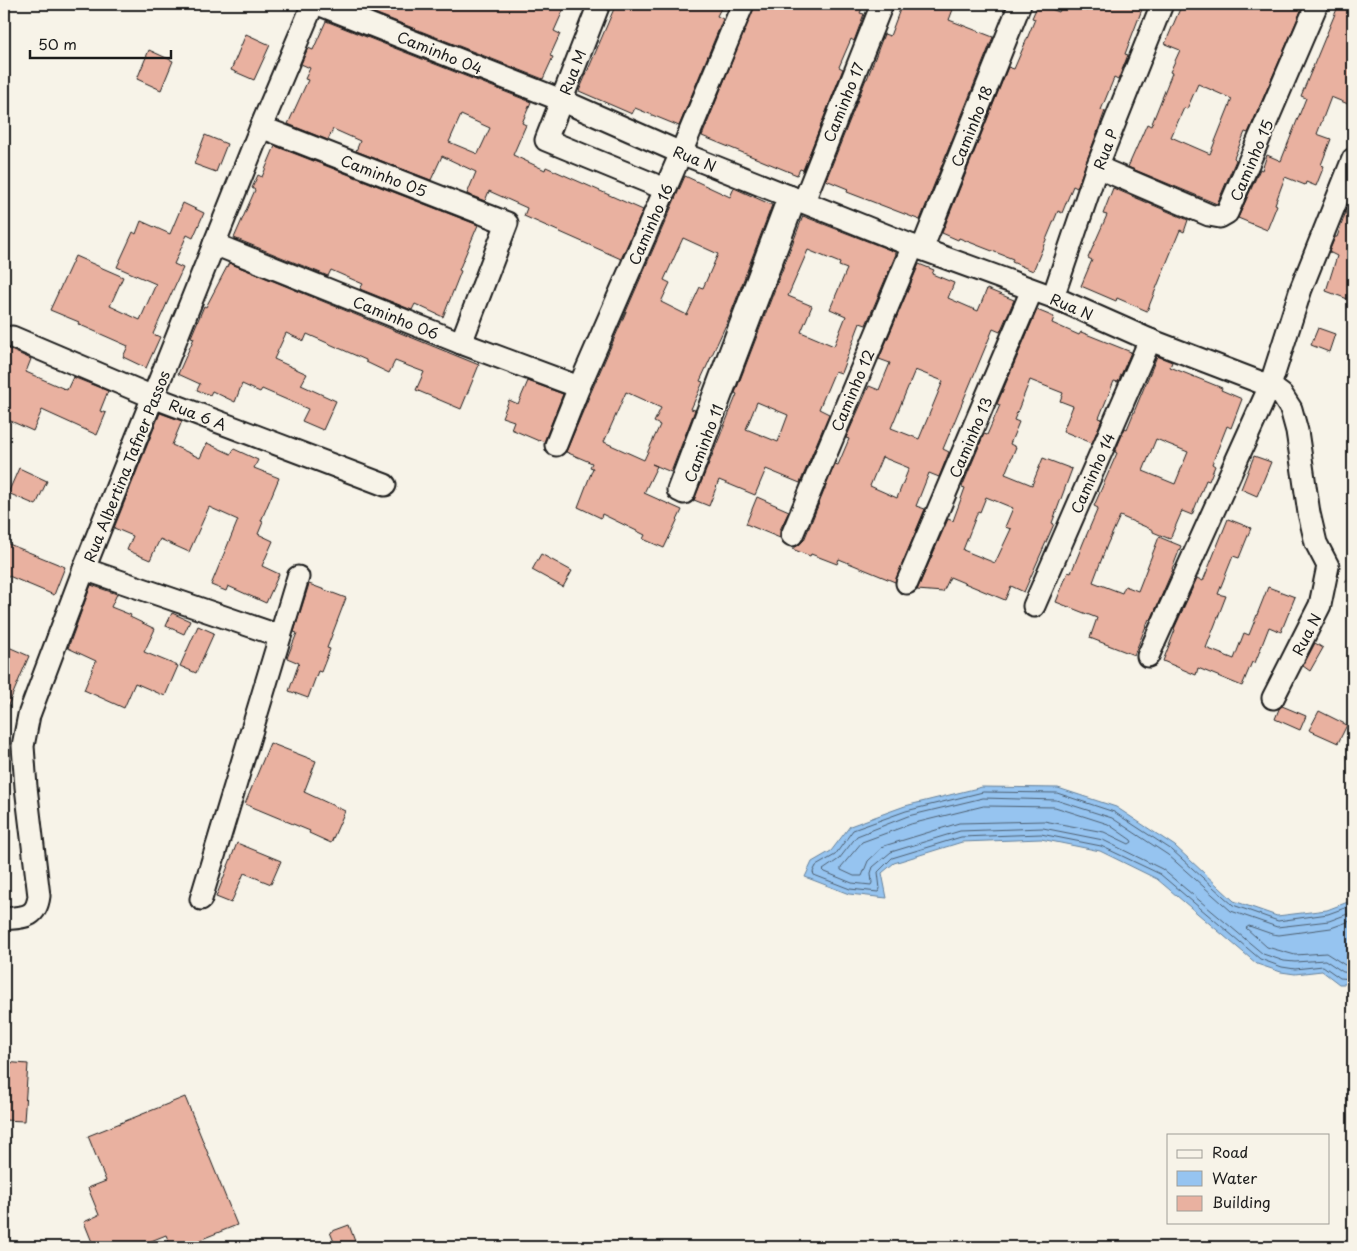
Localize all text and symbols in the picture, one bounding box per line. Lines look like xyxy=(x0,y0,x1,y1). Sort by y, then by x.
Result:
street label: Caminho 04 xyxy=(394,24,486,80)
scale bar xyxy=(30,28,171,60)
text: 50 m xyxy=(38,32,77,55)
street label: Rua M xyxy=(553,46,591,98)
street label: Caminho 17 xyxy=(817,59,869,145)
street label: Caminho 18 xyxy=(944,82,998,170)
street label: Caminho 15 xyxy=(1223,116,1279,204)
street label: Rua P xyxy=(1087,125,1123,173)
street label: Rua N xyxy=(670,139,720,177)
street label: Caminho 05 xyxy=(338,148,430,202)
street label: Caminho 16 xyxy=(622,180,678,268)
street label: Rua N xyxy=(1047,287,1097,325)
street label: Caminho 06 xyxy=(350,289,442,345)
street label: Caminho 12 xyxy=(824,345,880,435)
street label: Rua Albertina Tafner Passos xyxy=(77,367,175,565)
street label: Rua 6 A xyxy=(166,392,230,436)
street label: Caminho 13 xyxy=(943,393,997,481)
street label: Caminho 11 xyxy=(678,400,728,486)
street label: Caminho 14 xyxy=(1064,429,1120,517)
street label: Rua N xyxy=(1286,609,1326,659)
legend xyxy=(1167,1134,1330,1224)
text: Road xyxy=(1212,1140,1248,1163)
text: Water xyxy=(1212,1166,1257,1189)
text: Building xyxy=(1212,1190,1271,1213)

